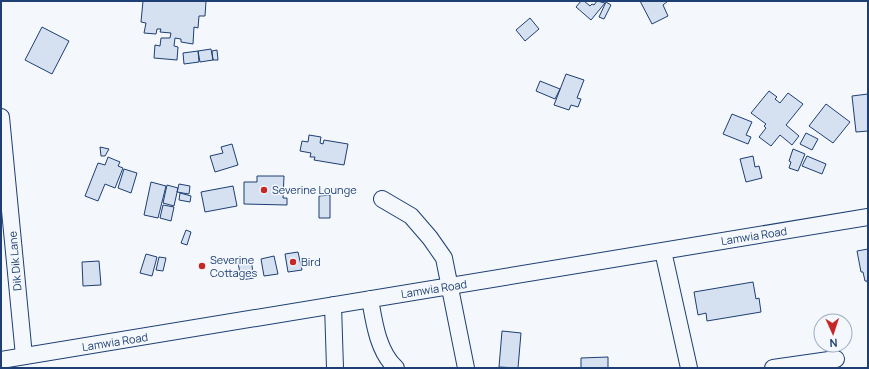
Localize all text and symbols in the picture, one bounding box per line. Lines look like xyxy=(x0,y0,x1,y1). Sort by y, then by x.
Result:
place label: Severine Lounge xyxy=(272,182,357,197)
marker: Severine Lounge xyxy=(259,185,269,195)
street label: Lamwia Road xyxy=(720,223,788,248)
street label: Dik Dik Lane xyxy=(4,230,25,292)
place label: Severine Cottages xyxy=(210,252,258,280)
place label: Bird xyxy=(301,254,321,269)
marker: Bird xyxy=(288,257,298,267)
marker: Severine Cottages xyxy=(197,261,207,271)
street label: Lamwia Road xyxy=(400,276,468,301)
north arrow xyxy=(813,313,853,353)
street label: Lamwia Road xyxy=(81,329,149,354)
text: N xyxy=(829,336,838,351)

